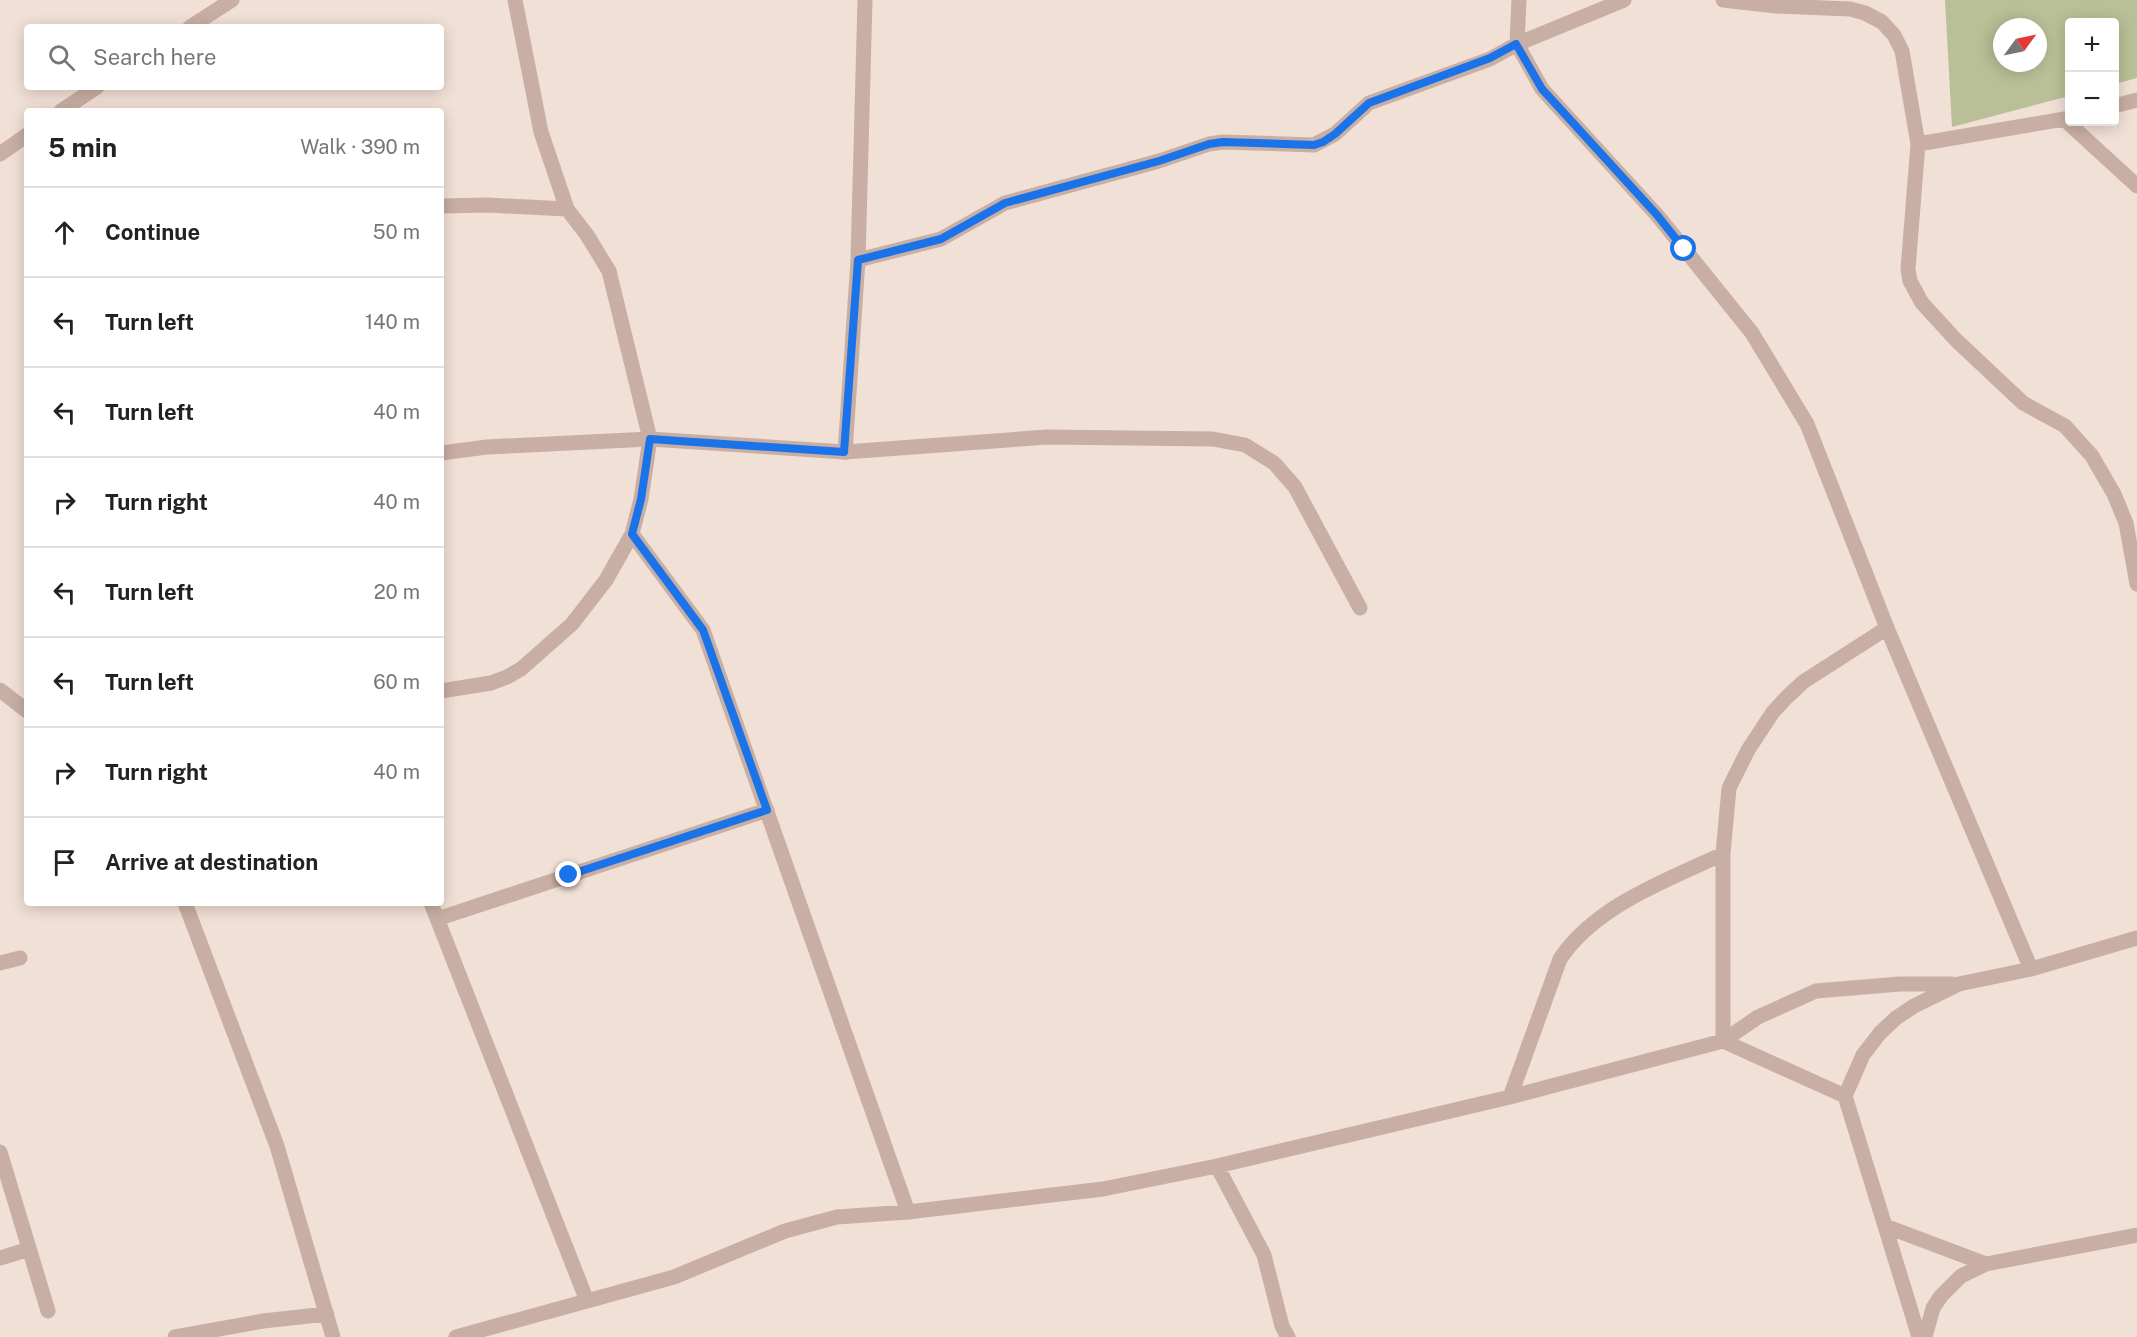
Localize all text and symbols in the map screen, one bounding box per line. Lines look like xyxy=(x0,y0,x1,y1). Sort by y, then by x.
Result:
north arrow xyxy=(1993,18,2047,72)
map controls xyxy=(2065,18,2119,126)
button: + xyxy=(2065,18,2119,72)
search box xyxy=(24,24,444,90)
icon: search xyxy=(45,41,78,74)
text: Search here xyxy=(93,44,217,70)
button: − xyxy=(2065,72,2119,126)
text: 5 min xyxy=(48,132,117,163)
text: Walk · 390 m xyxy=(300,135,420,159)
icon: ahead xyxy=(48,216,81,249)
text: Continue xyxy=(105,219,200,245)
text: 50 m xyxy=(373,220,420,244)
route start xyxy=(1670,235,1696,261)
icon: left xyxy=(48,306,81,339)
text: Turn left xyxy=(105,309,194,335)
text: 140 m xyxy=(365,310,420,334)
icon: left xyxy=(48,396,81,429)
text: Turn left xyxy=(105,399,194,425)
text: 40 m xyxy=(373,400,420,424)
icon: right xyxy=(48,486,81,519)
text: Turn right xyxy=(105,489,208,515)
text: 40 m xyxy=(373,490,420,514)
icon: left xyxy=(48,576,81,609)
text: Turn left xyxy=(105,579,194,605)
text: 20 m xyxy=(374,580,420,604)
icon: left xyxy=(48,666,81,699)
text: Turn left xyxy=(105,669,194,695)
text: 60 m xyxy=(373,670,420,694)
icon: right xyxy=(48,756,81,789)
text: Turn right xyxy=(105,759,208,785)
text: 40 m xyxy=(373,760,420,784)
icon: arrive xyxy=(48,846,81,879)
text: Arrive at destination xyxy=(105,849,318,875)
route end xyxy=(555,861,581,887)

